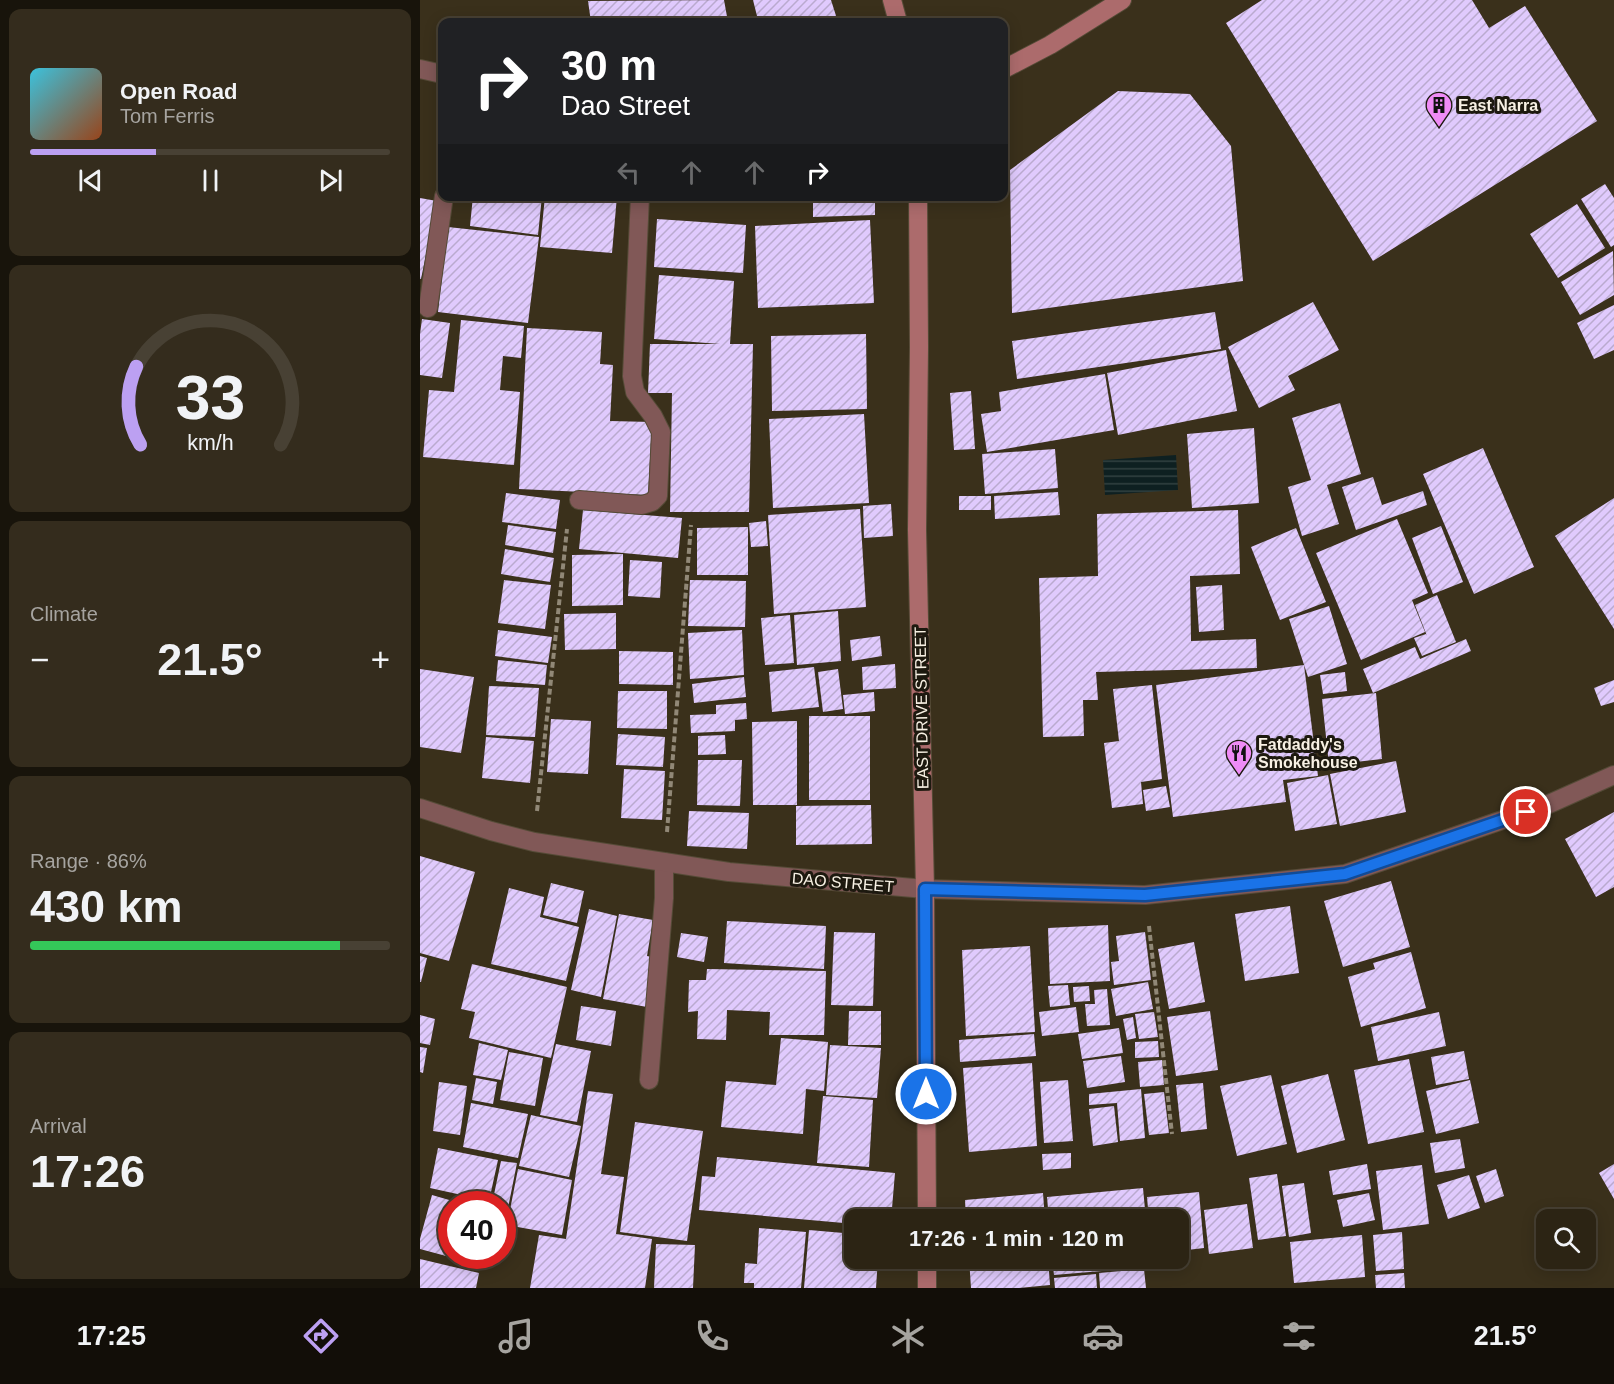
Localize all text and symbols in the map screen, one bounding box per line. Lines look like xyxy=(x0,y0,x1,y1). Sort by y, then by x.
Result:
icon: right xyxy=(462,42,540,120)
text: 30 m xyxy=(561,42,657,89)
text: Open Road xyxy=(120,79,237,104)
building icon: East Narra xyxy=(1424,90,1454,128)
text: Dao Street xyxy=(561,91,690,121)
place label: East Narra xyxy=(1458,97,1538,114)
text: Tom Ferris xyxy=(120,105,214,127)
icon: left xyxy=(612,156,645,189)
icon: ahead xyxy=(675,156,708,189)
icon: ahead xyxy=(738,156,771,189)
icon: right xyxy=(801,156,834,189)
icon: previous xyxy=(74,164,107,197)
icon: pause xyxy=(194,164,227,197)
icon: next xyxy=(314,164,347,197)
text: 33 xyxy=(175,363,245,432)
text: km/h xyxy=(187,432,233,456)
text: Climate xyxy=(30,603,98,625)
street label: EAST DRIVE STREET xyxy=(912,626,931,789)
text: 21.5° xyxy=(157,634,263,685)
text: − xyxy=(30,641,49,678)
text: + xyxy=(371,641,390,678)
place label: Fatdaddy's Smokehouse xyxy=(1258,736,1358,771)
restaurant icon: Fatdaddy's Smokehouse xyxy=(1224,738,1254,776)
pin xyxy=(1500,786,1551,837)
icon: arrive xyxy=(1509,795,1542,828)
text: Range · 86% xyxy=(30,850,147,872)
street label: DAO STREET xyxy=(791,870,895,895)
text: 430 km xyxy=(30,881,183,932)
position arrow xyxy=(894,1062,958,1126)
text: Arrival xyxy=(30,1115,87,1137)
text: 17:26 xyxy=(30,1146,145,1197)
speed limit sign: 40 xyxy=(438,1191,516,1269)
map controls xyxy=(1536,1209,1596,1269)
button: search xyxy=(1536,1209,1596,1269)
text: 17:26 · 1 min · 120 m xyxy=(909,1226,1124,1251)
icon: directions xyxy=(300,1315,342,1357)
icon: music xyxy=(495,1315,537,1357)
icon: phone xyxy=(691,1315,733,1357)
icon: climate xyxy=(887,1315,929,1357)
icon: car xyxy=(1082,1315,1124,1357)
icon: filters xyxy=(1278,1315,1320,1357)
text: 17:25 xyxy=(77,1321,146,1351)
text: 21.5° xyxy=(1474,1321,1537,1351)

